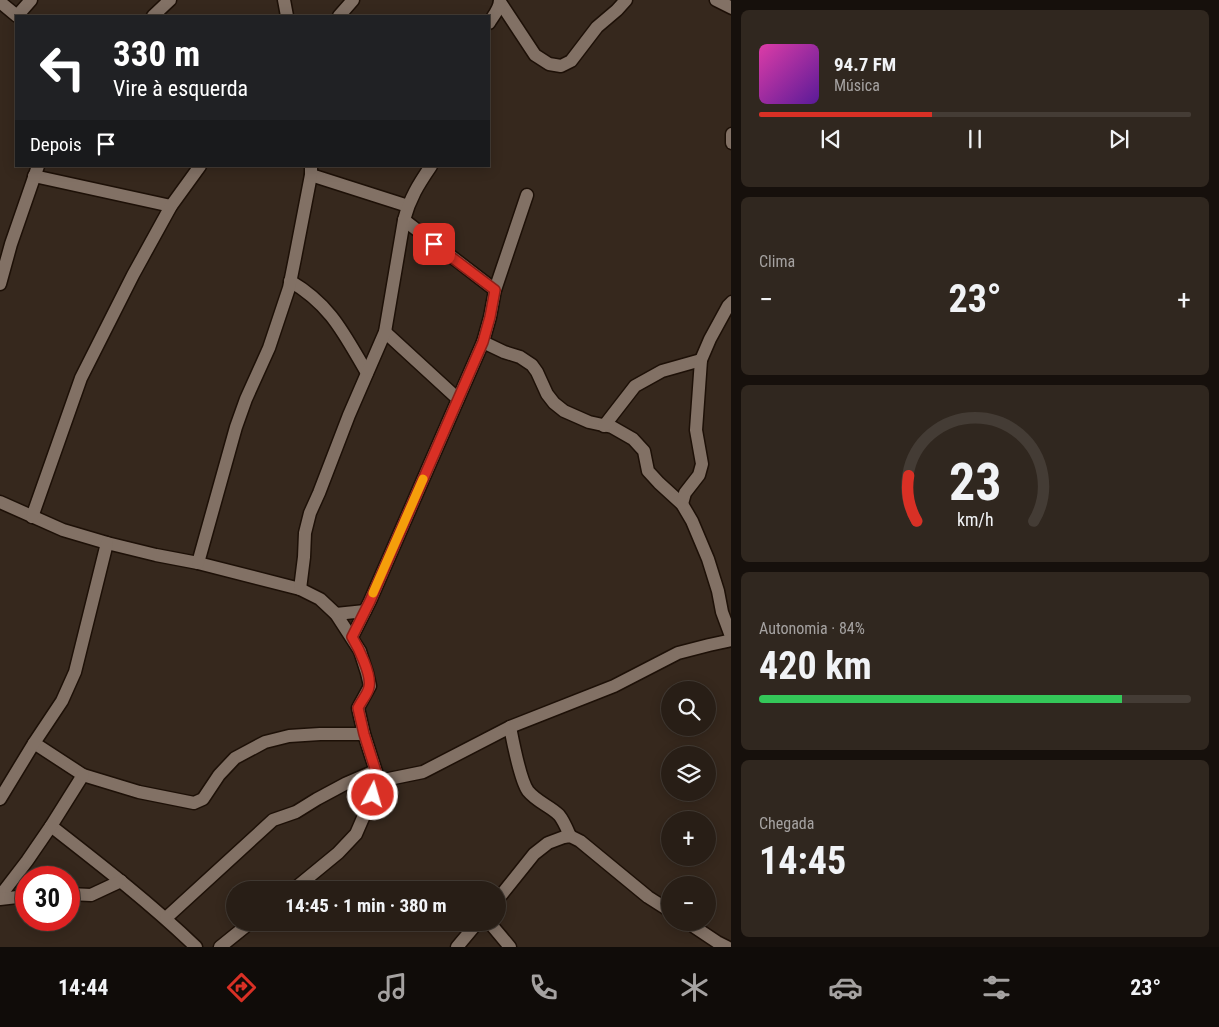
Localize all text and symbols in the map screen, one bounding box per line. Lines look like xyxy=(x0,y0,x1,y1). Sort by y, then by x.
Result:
text: 330 m xyxy=(113,34,200,75)
icon: left xyxy=(30,35,95,100)
text: 94.7 FM xyxy=(834,53,896,76)
text: Vire à esquerda xyxy=(113,76,248,101)
text: Música xyxy=(834,76,880,95)
icon: previous xyxy=(817,125,845,153)
icon: pause xyxy=(961,125,989,153)
icon: next xyxy=(1105,125,1133,153)
icon: arrive xyxy=(92,130,120,158)
text: Depois xyxy=(30,133,82,156)
pin xyxy=(413,223,455,265)
icon: arrive xyxy=(420,230,448,258)
text: Clima xyxy=(759,252,795,271)
text: 23° xyxy=(948,277,1002,321)
text: − xyxy=(759,283,773,316)
text: + xyxy=(1177,283,1191,316)
text: 23 xyxy=(949,452,1001,513)
text: km/h xyxy=(957,509,993,530)
text: Autonomia · 84% xyxy=(759,619,865,638)
text: 420 km xyxy=(759,644,872,688)
map controls xyxy=(661,681,716,931)
button: search xyxy=(661,681,716,736)
button: layers xyxy=(661,746,716,801)
position arrow xyxy=(346,768,398,820)
button: + xyxy=(661,811,716,866)
text: Chegada xyxy=(759,814,814,833)
text: 14:45 xyxy=(759,839,846,883)
speed limit sign: 30 xyxy=(15,866,80,931)
button: − xyxy=(661,876,716,931)
text: 14:45 · 1 min · 380 m xyxy=(285,894,447,917)
icon: directions xyxy=(224,970,259,1005)
icon: music xyxy=(375,970,410,1005)
icon: phone xyxy=(526,970,561,1005)
icon: climate xyxy=(677,970,712,1005)
icon: car xyxy=(828,970,863,1005)
icon: filters xyxy=(979,970,1014,1005)
text: 14:44 xyxy=(58,975,108,1000)
text: 23° xyxy=(1130,975,1161,1000)

